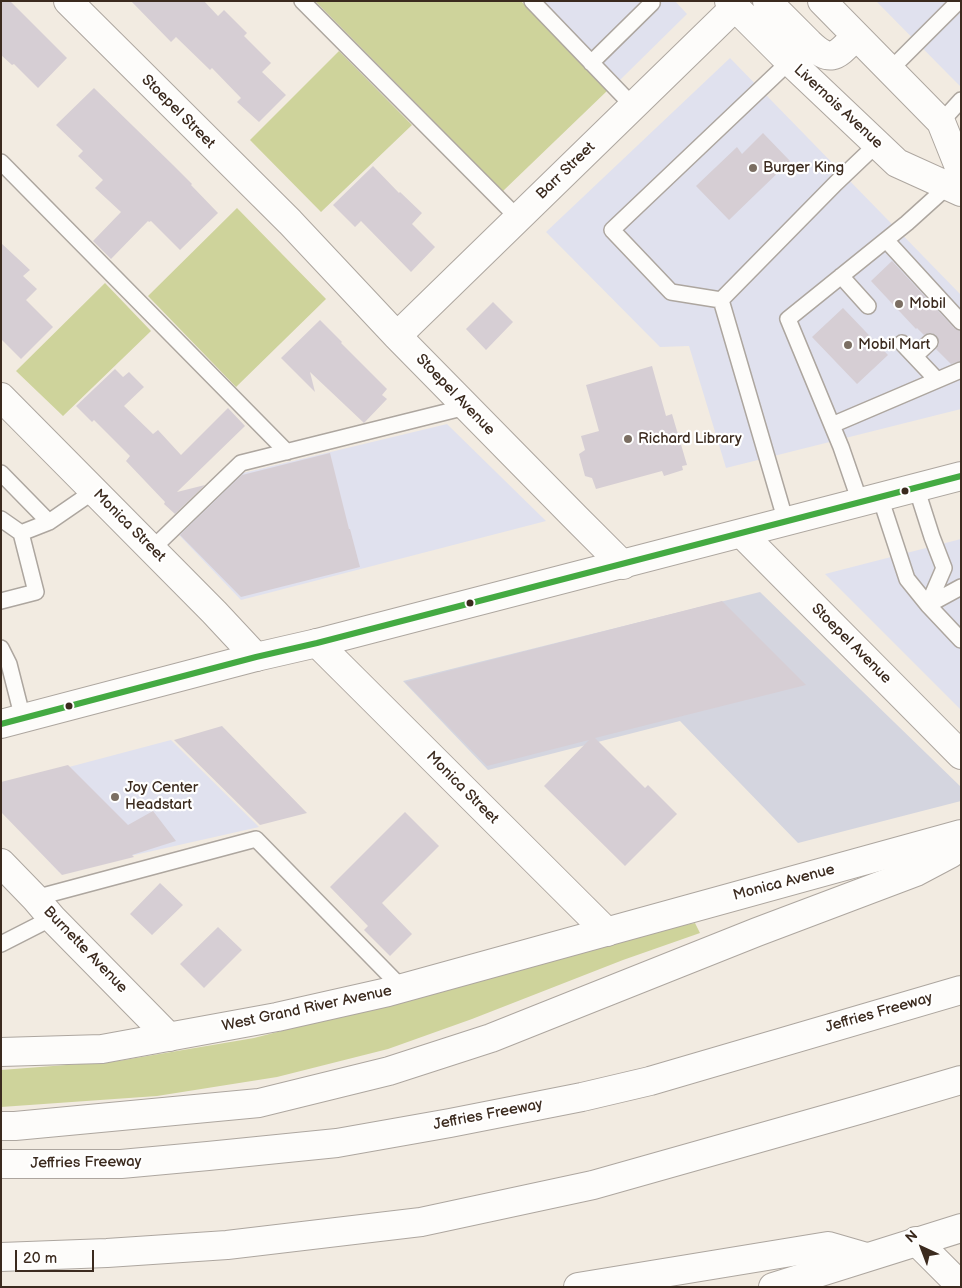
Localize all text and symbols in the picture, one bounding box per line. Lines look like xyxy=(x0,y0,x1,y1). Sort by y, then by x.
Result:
street label: Livernois Avenue xyxy=(790,61,886,153)
street label: Stoepel Street xyxy=(137,71,219,153)
street label: Barr Street xyxy=(533,139,599,203)
place label: Burger King xyxy=(763,159,844,177)
marker: Burger King xyxy=(747,162,759,174)
place label: Mobil xyxy=(909,295,946,313)
marker: Mobil xyxy=(893,298,905,310)
place label: Mobil Mart xyxy=(858,336,930,354)
marker: Mobil Mart xyxy=(842,339,854,351)
street label: Stoepel Avenue xyxy=(412,351,498,439)
place label: Richard Library xyxy=(638,430,742,448)
marker: Richard Library xyxy=(622,433,634,445)
street label: Monica Street xyxy=(89,486,169,566)
unlabelled marker xyxy=(900,486,910,496)
unlabelled marker xyxy=(465,598,475,608)
street label: Stoepel Avenue xyxy=(807,600,895,688)
unlabelled marker xyxy=(64,701,74,711)
street label: Monica Street xyxy=(422,748,502,828)
place label: Joy Center Headstart xyxy=(125,779,198,814)
marker: Joy Center Headstart xyxy=(109,791,121,803)
street label: Monica Avenue xyxy=(731,861,837,905)
street label: Burnette Avenue xyxy=(39,903,131,997)
street label: West Grand River Avenue xyxy=(220,982,394,1036)
street label: Jeffries Freeway xyxy=(823,989,935,1037)
street label: Jeffries Freeway xyxy=(432,1096,544,1134)
street label: Jeffries Freeway xyxy=(30,1153,142,1173)
north arrow xyxy=(897,1223,947,1273)
text: N xyxy=(902,1227,921,1246)
scale bar xyxy=(18,1240,96,1272)
text: 20 m xyxy=(23,1249,57,1268)

